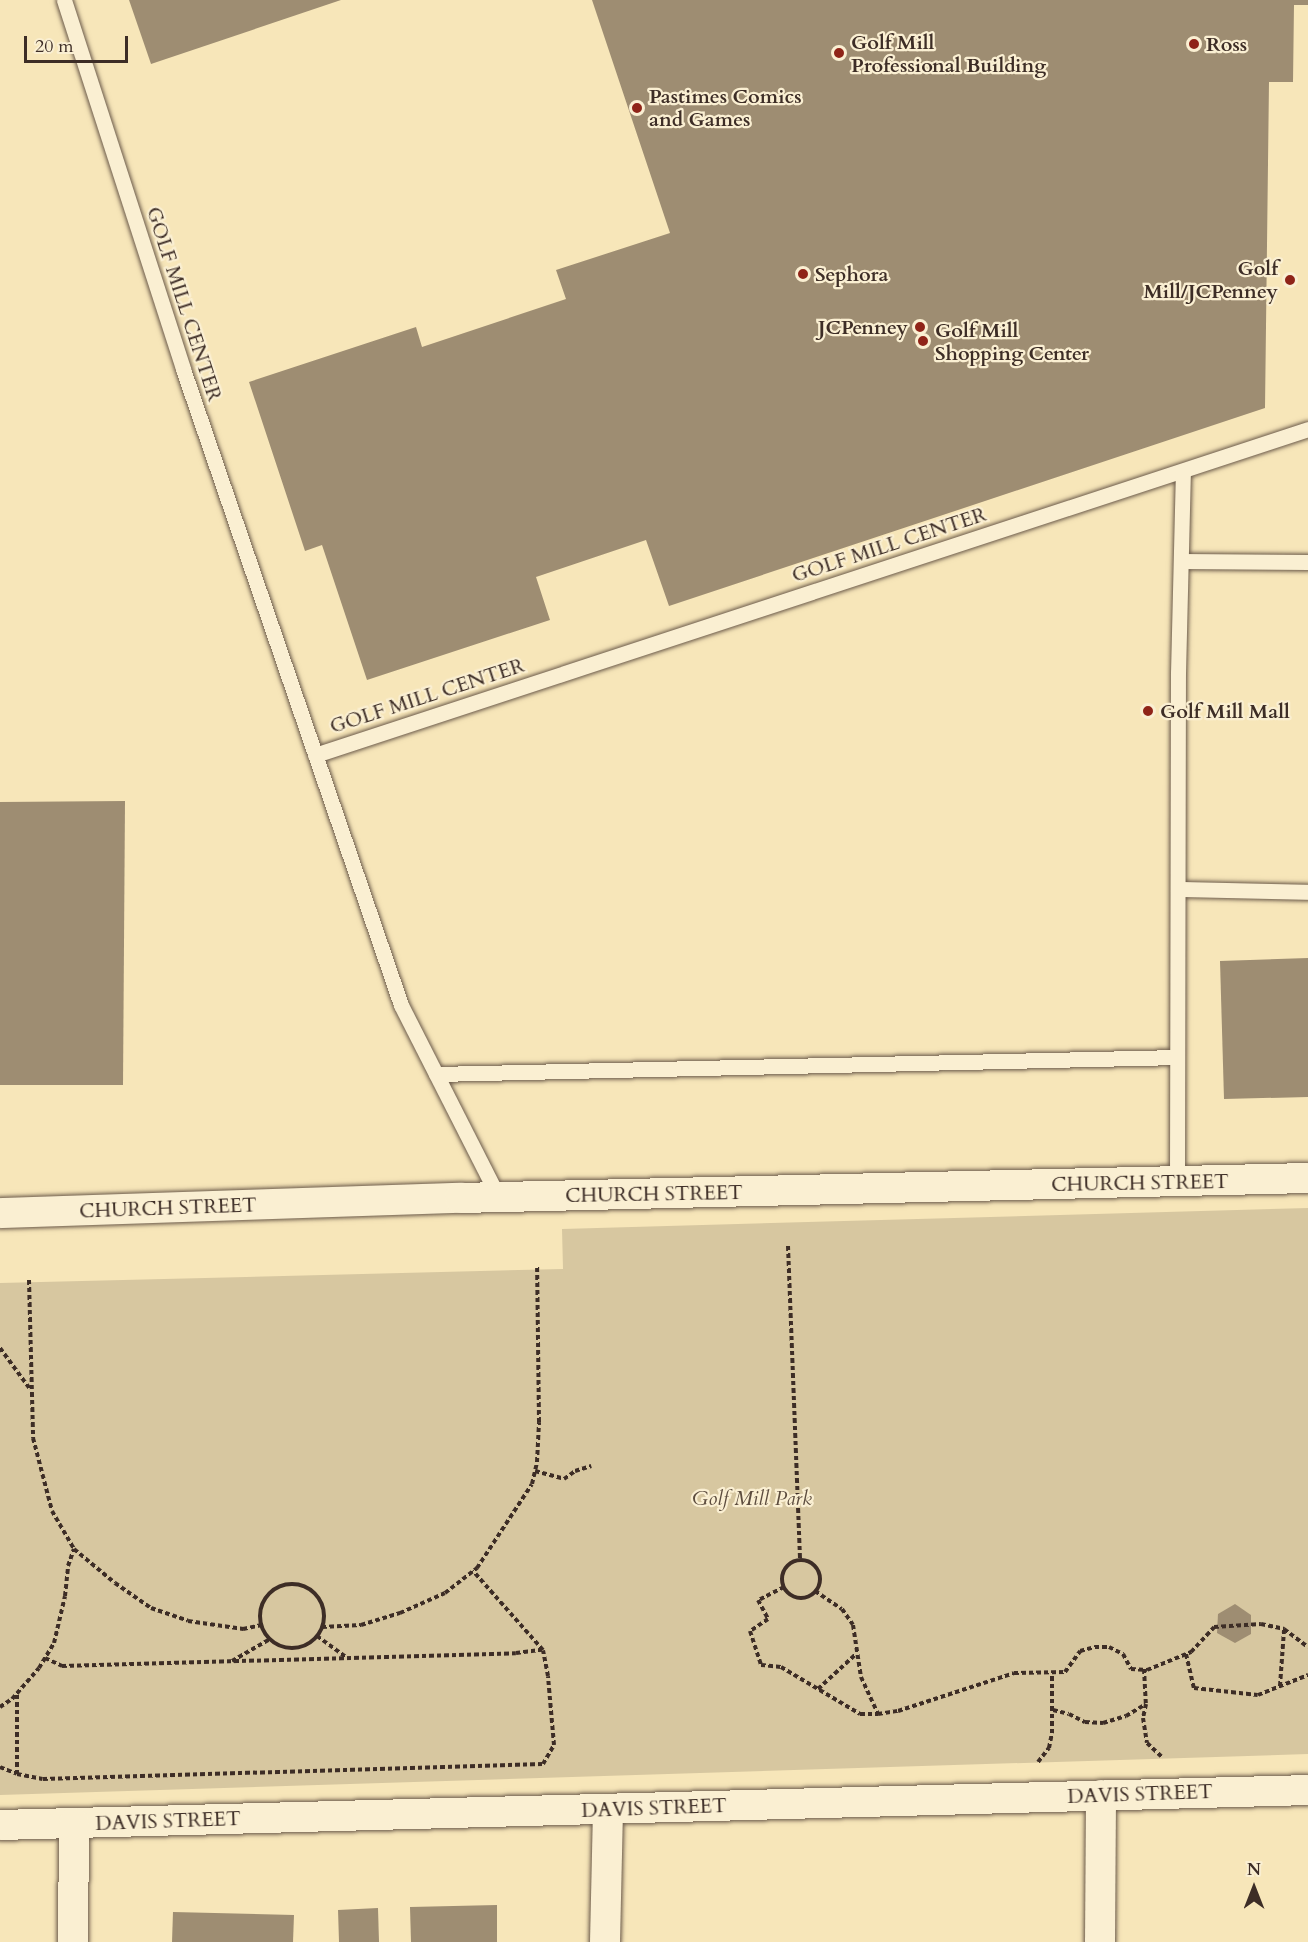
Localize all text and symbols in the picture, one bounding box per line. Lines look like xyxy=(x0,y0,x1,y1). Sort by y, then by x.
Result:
scale bar xyxy=(27,24,130,62)
place label: Golf Mill Professional Building xyxy=(851,30,1046,77)
place label: Ross xyxy=(1206,32,1247,56)
text: 20 m xyxy=(35,34,74,59)
marker: Ross xyxy=(1187,37,1201,51)
marker: Golf Mill Professional Building xyxy=(832,46,846,60)
place label: Pastimes Comics and Games xyxy=(649,84,802,131)
marker: Pastimes Comics and Games xyxy=(630,101,644,115)
street label: GOLF MILL CENTER xyxy=(141,204,227,404)
place label: Golf Mill/JCPenney xyxy=(1143,256,1278,303)
place label: Sephora xyxy=(815,262,888,286)
marker: Sephora xyxy=(796,267,810,281)
marker: Golf Mill/JCPenney xyxy=(1283,273,1297,287)
place label: JCPenney xyxy=(818,315,908,339)
place label: Golf Mill Shopping Center xyxy=(935,318,1089,365)
marker: JCPenney xyxy=(913,320,927,334)
marker: Golf Mill Shopping Center xyxy=(916,334,930,348)
street label: GOLF MILL CENTER xyxy=(789,502,989,588)
street label: GOLF MILL CENTER xyxy=(327,653,527,739)
place label: Golf Mill Mall xyxy=(1160,699,1290,723)
marker: Golf Mill Mall xyxy=(1141,704,1155,718)
street label: CHURCH STREET xyxy=(1051,1169,1229,1197)
street label: CHURCH STREET xyxy=(565,1180,743,1208)
street label: CHURCH STREET xyxy=(79,1193,257,1223)
park label: Golf Mill Park xyxy=(692,1486,812,1510)
street label: DAVIS STREET xyxy=(1067,1779,1213,1809)
street label: DAVIS STREET xyxy=(581,1793,727,1823)
street label: DAVIS STREET xyxy=(95,1806,241,1836)
north arrow xyxy=(1224,1858,1284,1918)
text: N xyxy=(1247,1859,1261,1881)

